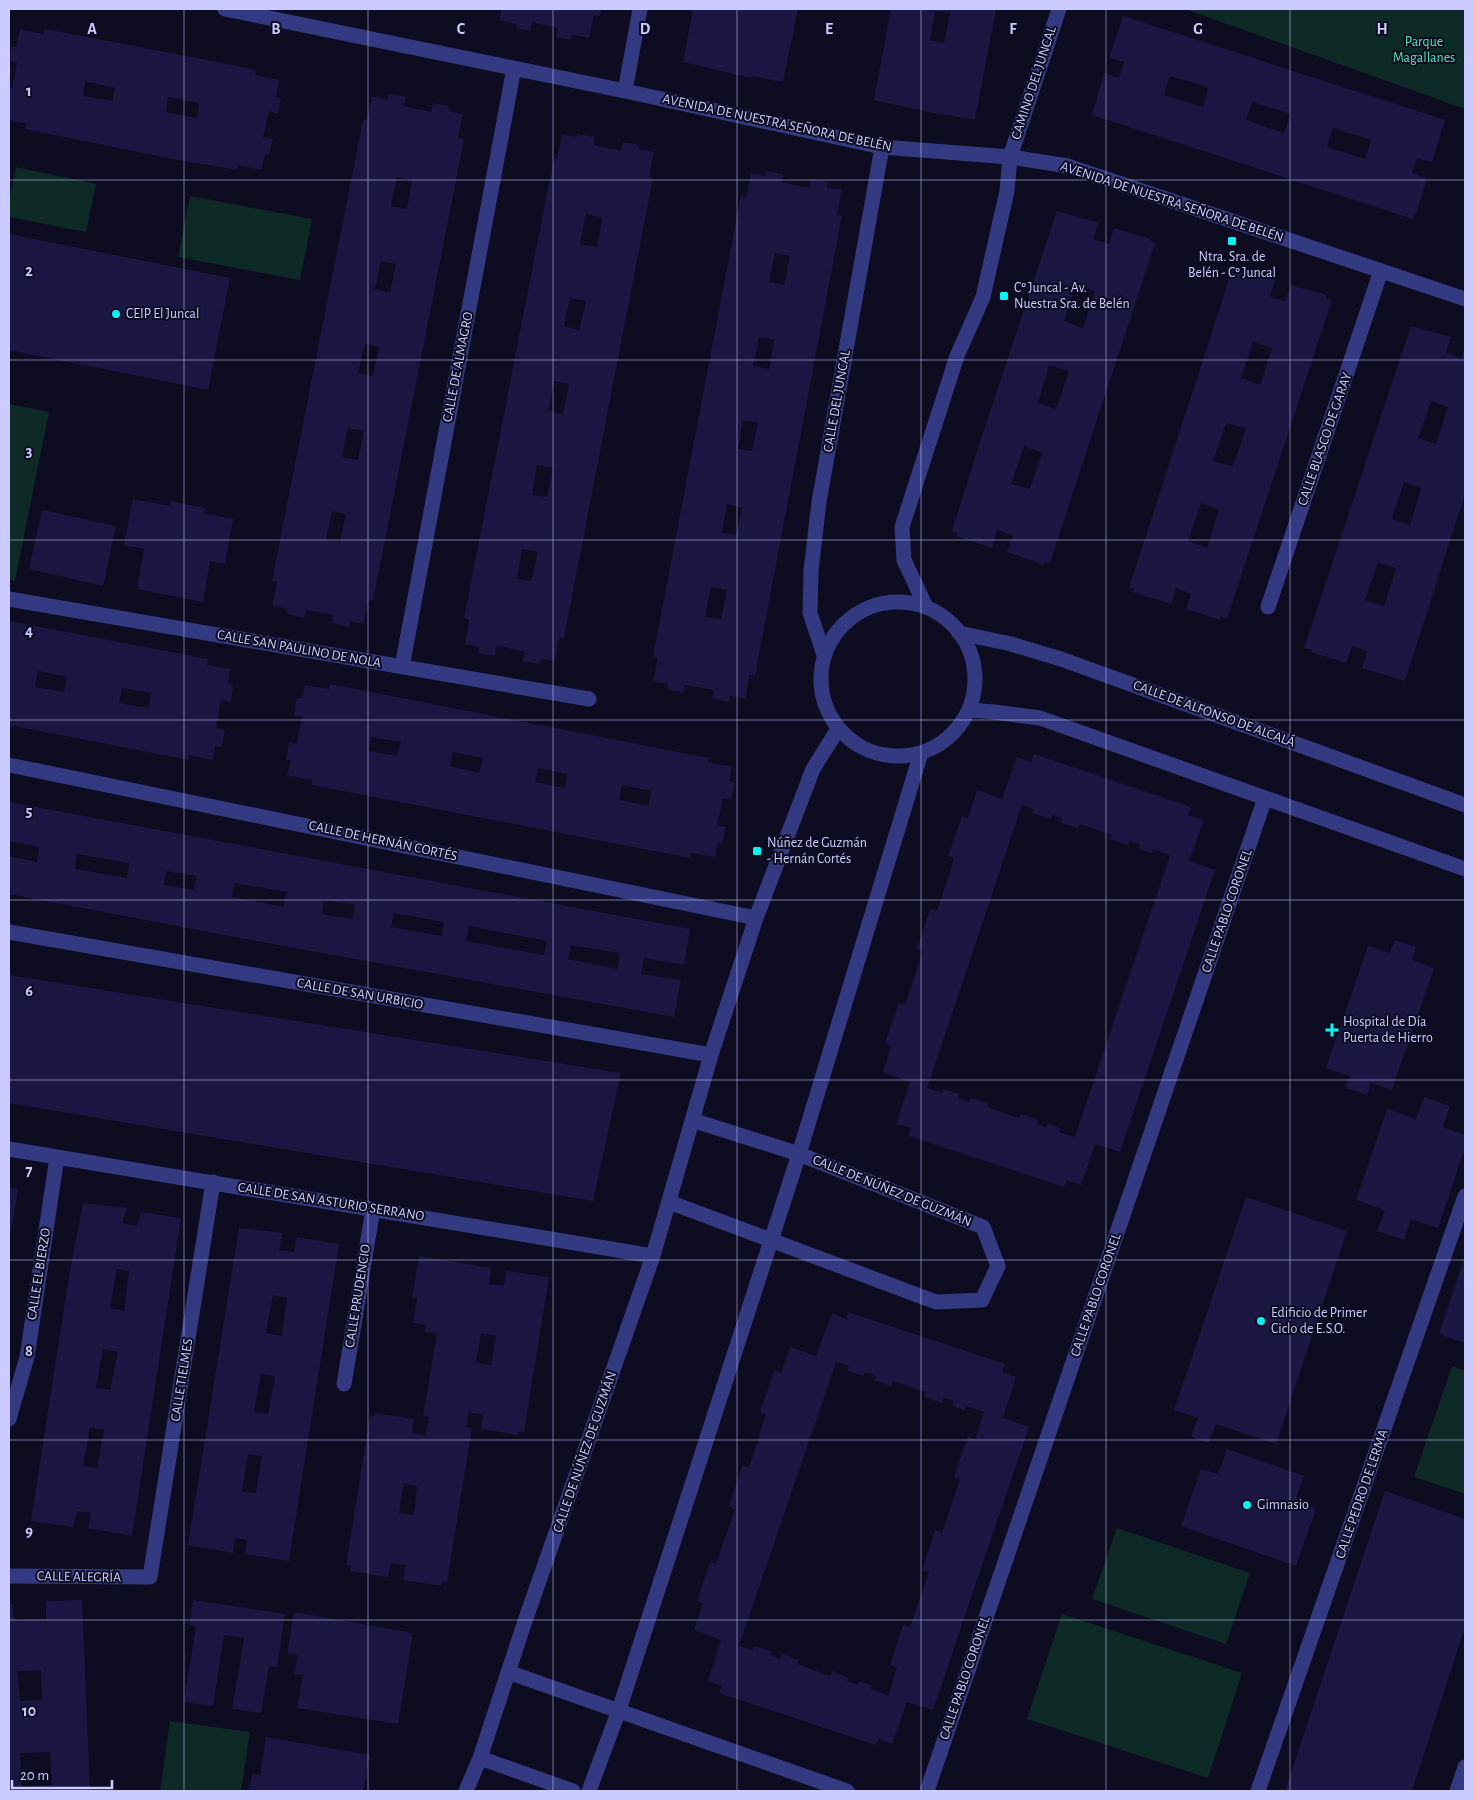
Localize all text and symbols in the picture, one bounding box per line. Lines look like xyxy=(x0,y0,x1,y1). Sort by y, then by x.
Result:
text: A xyxy=(87,21,97,37)
text: B xyxy=(271,21,281,37)
text: C xyxy=(457,21,466,37)
text: D xyxy=(640,21,651,37)
text: E xyxy=(825,21,833,37)
text: F xyxy=(1009,21,1017,37)
text: G xyxy=(1193,21,1203,37)
text: H xyxy=(1376,21,1388,37)
street label: CAMINO DEL JUNCAL xyxy=(1009,24,1059,141)
park label: Parque Magallanes xyxy=(1393,35,1455,65)
text: 1 xyxy=(26,83,32,99)
street label: AVENIDA DE NUESTRA SEÑORA DE BELÉN xyxy=(661,89,893,154)
street label: AVENIDA DE NUESTRA SEÑORA DE BELÉN xyxy=(1059,156,1286,245)
marker: Ntra. Sra. de Belén - Cº Juncal xyxy=(1226,235,1238,247)
place label: Ntra. Sra. de Belén - Cº Juncal xyxy=(1188,250,1276,280)
text: 2 xyxy=(25,263,33,279)
place label: Cº Juncal - Av. Nuestra Sra. de Belén xyxy=(1014,281,1130,311)
marker: Cº Juncal - Av. Nuestra Sra. de Belén xyxy=(998,290,1010,302)
place label: CEIP El Juncal xyxy=(126,307,199,321)
marker: CEIP El Juncal xyxy=(110,308,122,320)
street label: CALLE DE ALMAGRO xyxy=(440,311,476,423)
street label: CALLE DEL JUNCAL xyxy=(821,349,853,453)
street label: CALLE BLASCO DE GARAY xyxy=(1296,370,1355,507)
text: 3 xyxy=(26,443,33,459)
text: 4 xyxy=(25,623,33,639)
street label: CALLE SAN PAULINO DE NOLA xyxy=(216,628,382,670)
street label: CALLE DE ALFONSO DE ALCALÁ xyxy=(1131,675,1298,750)
text: 5 xyxy=(26,803,33,819)
street label: CALLE DE HERNÁN CORTÉS xyxy=(307,815,459,864)
place label: Núñez de Guzmán - Hernán Cortés xyxy=(767,836,867,866)
marker: Núñez de Guzmán - Hernán Cortés xyxy=(751,845,763,857)
street label: CALLE PABLO CORONEL xyxy=(1199,847,1255,975)
street label: CALLE DE SAN URBICIO xyxy=(296,976,424,1012)
text: 6 xyxy=(25,983,33,999)
place label: Hospital de Día Puerta de Hierro xyxy=(1343,1015,1433,1045)
marker: Hospital de Día Puerta de Hierro xyxy=(1325,1023,1339,1037)
street label: CALLE DE NÚÑEZ DE GUZMÁN xyxy=(811,1150,975,1229)
text: 7 xyxy=(26,1163,33,1179)
street label: CALLE DE SAN ASTURIO SERRANO xyxy=(237,1180,425,1224)
street label: CALLE EL BIERZO xyxy=(25,1227,53,1321)
street label: CALLE PABLO CORONEL xyxy=(1068,1231,1124,1359)
street label: CALLE PRUDENCIO xyxy=(343,1243,373,1349)
place label: Edificio de Primer Ciclo de E.S.O. xyxy=(1271,1306,1367,1336)
marker: Edificio de Primer Ciclo de E.S.O. xyxy=(1255,1315,1267,1327)
street label: CALLE TIELMES xyxy=(169,1338,195,1422)
text: 8 xyxy=(25,1343,33,1359)
street label: CALLE DE NÚÑEZ DE GUZMÁN xyxy=(548,1368,619,1535)
street label: CALLE PEDRO DE LERMA xyxy=(1333,1428,1391,1560)
place label: Gimnasio xyxy=(1257,1498,1309,1512)
marker: Gimnasio xyxy=(1241,1499,1253,1511)
text: 9 xyxy=(25,1523,33,1539)
street label: CALLE ALEGRÍA xyxy=(37,1566,121,1585)
street label: CALLE PABLO CORONEL xyxy=(937,1614,993,1742)
text: 10 xyxy=(22,1703,36,1719)
scale bar xyxy=(12,1758,112,1790)
text: 20 m xyxy=(20,1768,49,1783)

